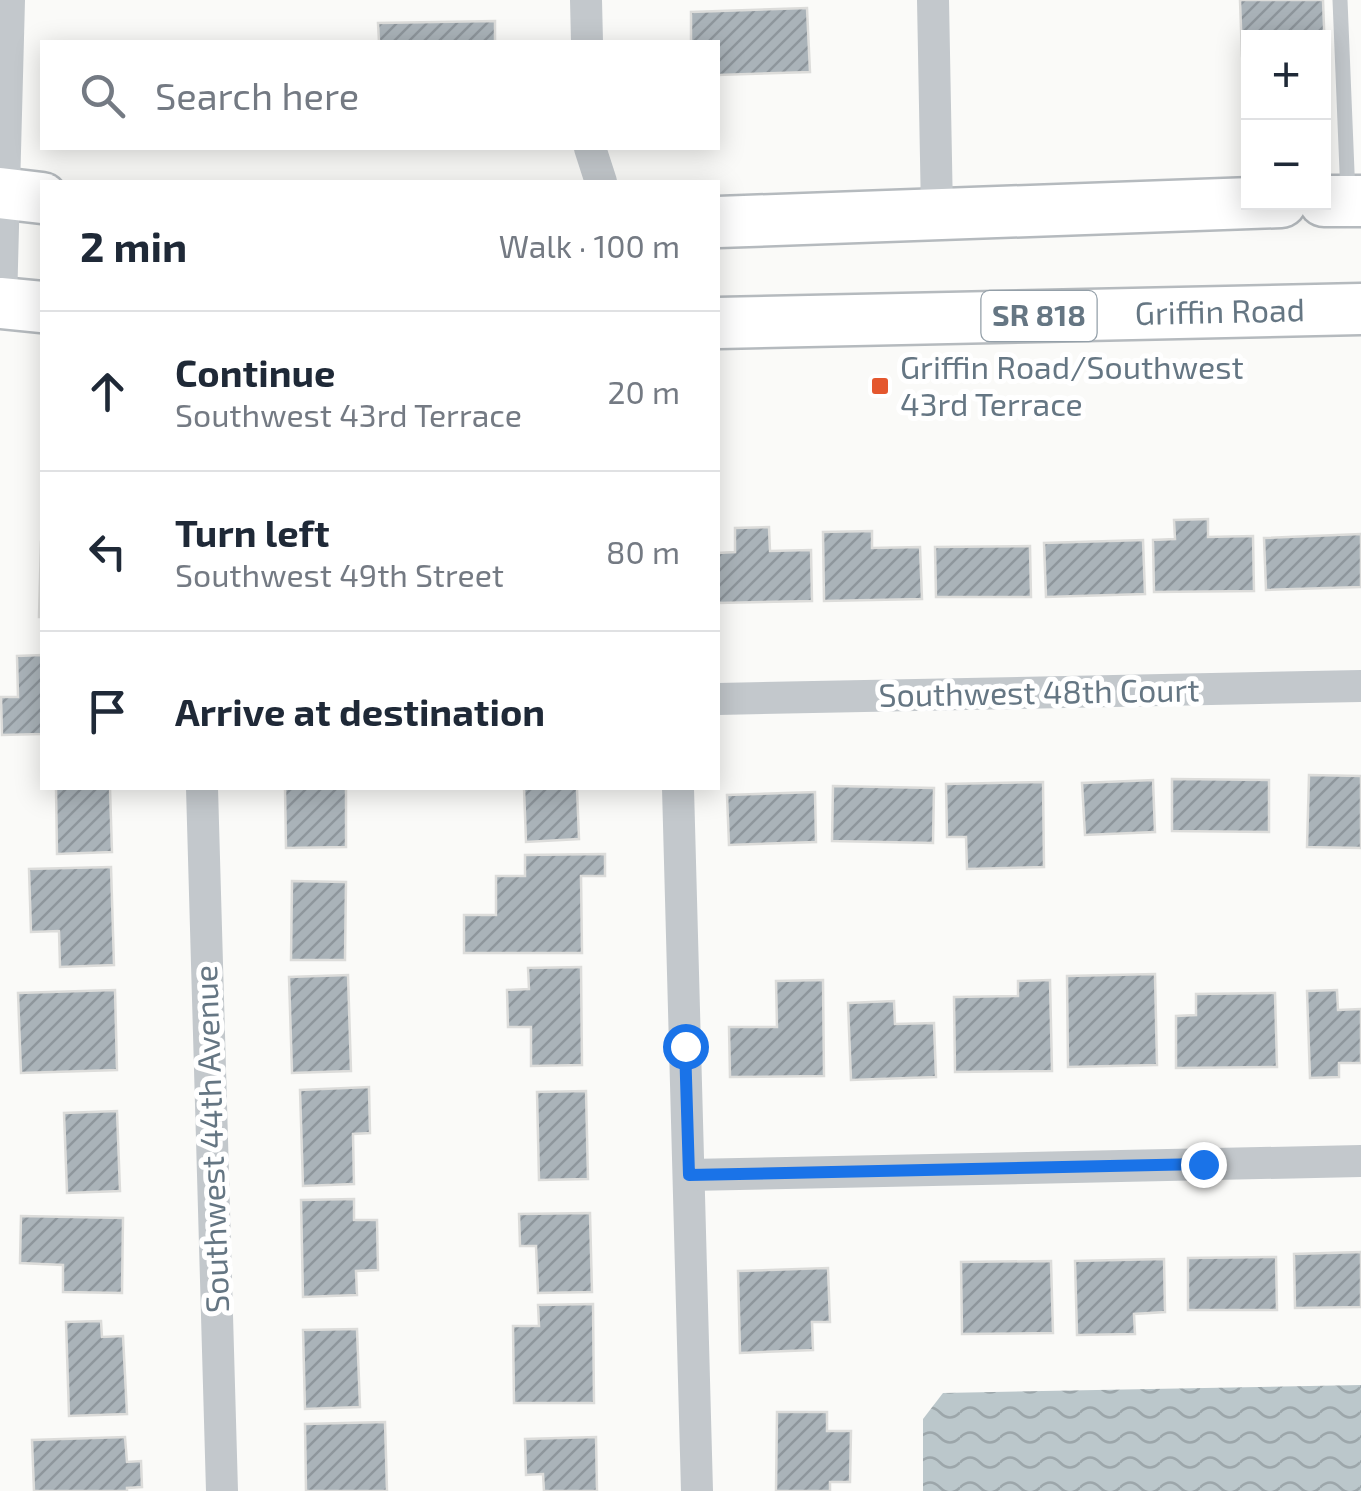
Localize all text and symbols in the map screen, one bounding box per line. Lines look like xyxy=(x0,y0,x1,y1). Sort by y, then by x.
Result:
map controls xyxy=(1241,30,1331,210)
button: + xyxy=(1241,30,1331,120)
search box xyxy=(40,40,720,150)
icon: search xyxy=(75,68,130,123)
text: Search here xyxy=(155,72,359,118)
button: − xyxy=(1241,120,1331,210)
text: 2 min xyxy=(80,220,187,270)
text: Walk · 100 m xyxy=(499,226,680,264)
street label: Griffin Road xyxy=(1134,289,1305,331)
road number: SR 818 xyxy=(982,291,1096,341)
place label: Griffin Road/Southwest 43rd Terrace xyxy=(900,347,1244,422)
text: Continue xyxy=(175,349,335,395)
icon: ahead xyxy=(80,364,135,419)
text: 20 m xyxy=(608,372,680,410)
marker: Griffin Road/Southwest 43rd Terrace xyxy=(869,375,891,397)
text: Southwest 43rd Terrace xyxy=(175,395,522,433)
text: Turn left xyxy=(175,509,330,555)
icon: left xyxy=(80,524,135,579)
text: 80 m xyxy=(606,532,680,570)
text: Southwest 49th Street xyxy=(175,555,504,593)
street label: Southwest 48th Court xyxy=(878,669,1200,713)
icon: arrive xyxy=(80,684,135,739)
text: Arrive at destination xyxy=(175,688,545,734)
street label: Southwest 44th Avenue xyxy=(185,965,235,1314)
route start xyxy=(663,1024,709,1070)
route end xyxy=(1181,1142,1227,1188)

